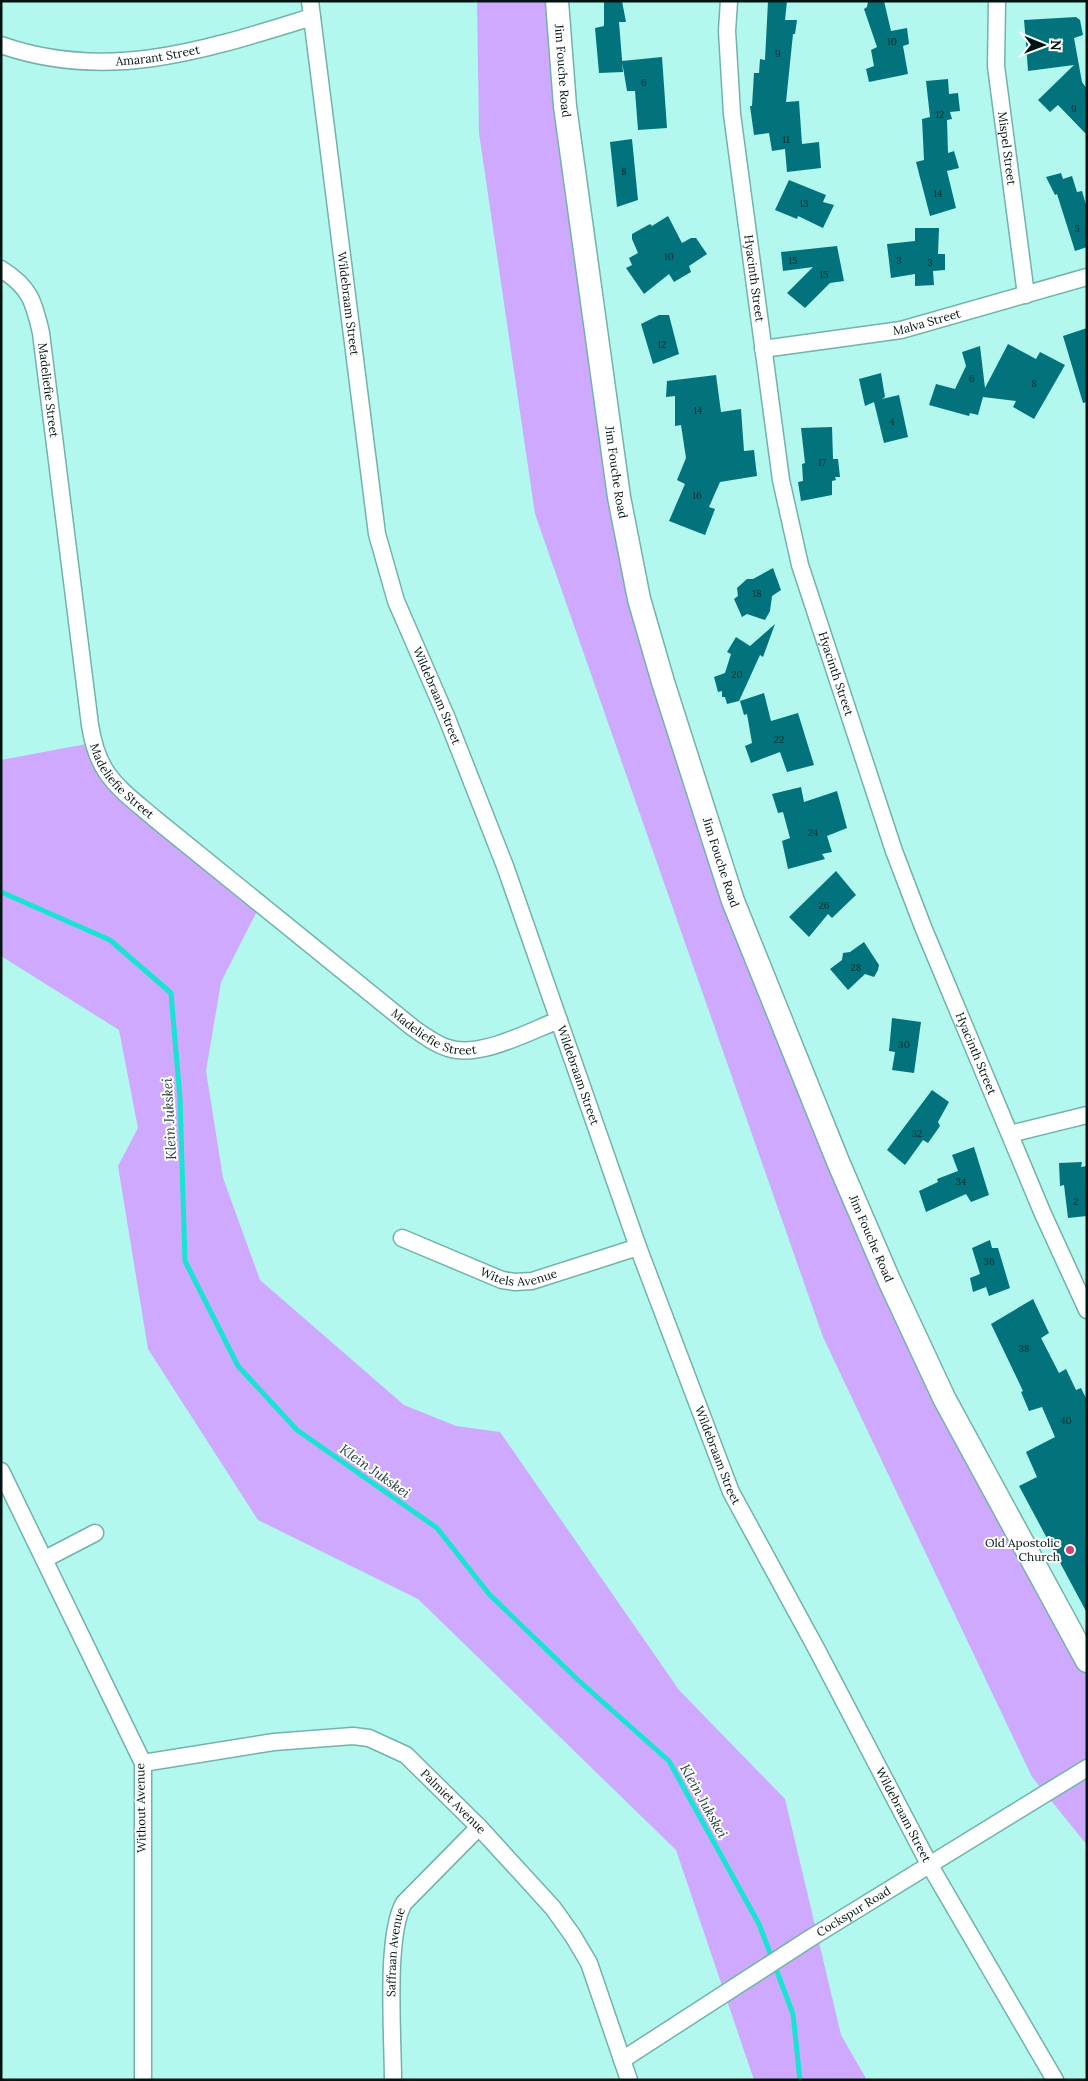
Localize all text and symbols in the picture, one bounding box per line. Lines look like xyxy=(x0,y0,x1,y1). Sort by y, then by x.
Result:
north arrow xyxy=(1018,20,1068,70)
street label: Jim Fouche Road xyxy=(552,23,574,118)
house number: 10 xyxy=(887,35,897,48)
text: N xyxy=(1047,40,1065,51)
street label: Amarant Street xyxy=(114,41,201,69)
house number: 9 xyxy=(775,47,781,60)
house number: 6 xyxy=(641,76,647,89)
house number: 9 xyxy=(1071,102,1077,115)
house number: 12 xyxy=(935,108,945,121)
street label: Mispel Street xyxy=(995,110,1020,186)
house number: 11 xyxy=(782,133,790,146)
house number: 8 xyxy=(621,165,627,178)
house number: 14 xyxy=(933,187,943,200)
house number: 13 xyxy=(799,197,809,210)
house number: 5 xyxy=(1074,222,1080,235)
street label: Hyacinth Street xyxy=(741,234,768,323)
house number: 10 xyxy=(664,250,674,263)
street label: Wildebraam Street xyxy=(335,251,363,357)
house number: 15 xyxy=(788,254,798,267)
house number: 3 xyxy=(896,254,902,267)
house number: 3 xyxy=(927,256,933,269)
house number: 15 xyxy=(819,268,829,281)
street label: Malva Street xyxy=(892,305,963,338)
house number: 12 xyxy=(657,338,667,351)
street label: Madeliefie Street xyxy=(35,342,62,439)
house number: 6 xyxy=(969,372,975,385)
house number: 8 xyxy=(1031,377,1037,390)
house number: 14 xyxy=(693,404,703,417)
house number: 4 xyxy=(889,415,895,428)
street label: Jim Fouche Road xyxy=(602,424,631,520)
house number: 17 xyxy=(818,456,827,469)
house number: 16 xyxy=(692,489,702,502)
house number: 18 xyxy=(752,587,762,600)
street label: Hyacinth Street xyxy=(815,630,857,718)
street label: Wildebraam Street xyxy=(410,644,465,747)
house number: 20 xyxy=(731,668,743,681)
house number: 22 xyxy=(774,733,784,746)
street label: Madeliefie Street xyxy=(87,741,157,822)
street label: Jim Fouche Road xyxy=(700,815,743,910)
house number: 24 xyxy=(808,826,819,839)
house number: 26 xyxy=(818,899,830,912)
house number: 28 xyxy=(851,961,862,974)
street label: Madeliefie Street xyxy=(388,1005,478,1058)
street label: Hyacinth Street xyxy=(952,1010,1000,1097)
street label: Wildebraam Street xyxy=(554,1023,603,1127)
house number: 30 xyxy=(898,1038,910,1051)
water label: Klein Jukskei xyxy=(158,1077,180,1160)
house number: 32 xyxy=(912,1127,922,1140)
house number: 34 xyxy=(956,1175,967,1188)
street label: Jim Fouche Road xyxy=(846,1192,897,1284)
house number: 2 xyxy=(1073,1195,1079,1208)
house number: 36 xyxy=(983,1255,995,1268)
street label: Witels Avenue xyxy=(478,1264,559,1289)
house number: 38 xyxy=(1018,1342,1030,1355)
street label: Wildebraam Street xyxy=(692,1404,745,1507)
house number: 40 xyxy=(1060,1414,1072,1427)
water label: Klein Jukskei xyxy=(336,1440,414,1502)
place label: Old Apostolic Church xyxy=(985,1535,1060,1564)
marker: Old Apostolic Church xyxy=(1064,1544,1076,1556)
water label: Klein Jukskei xyxy=(676,1761,732,1842)
street label: Without Avenue xyxy=(132,1762,149,1853)
street label: Wildebraam Street xyxy=(873,1765,935,1865)
street label: Palmiet Avenue xyxy=(418,1766,490,1837)
street label: Cockspur Road xyxy=(813,1883,893,1940)
street label: Saffraan Avenue xyxy=(383,1905,408,1997)

